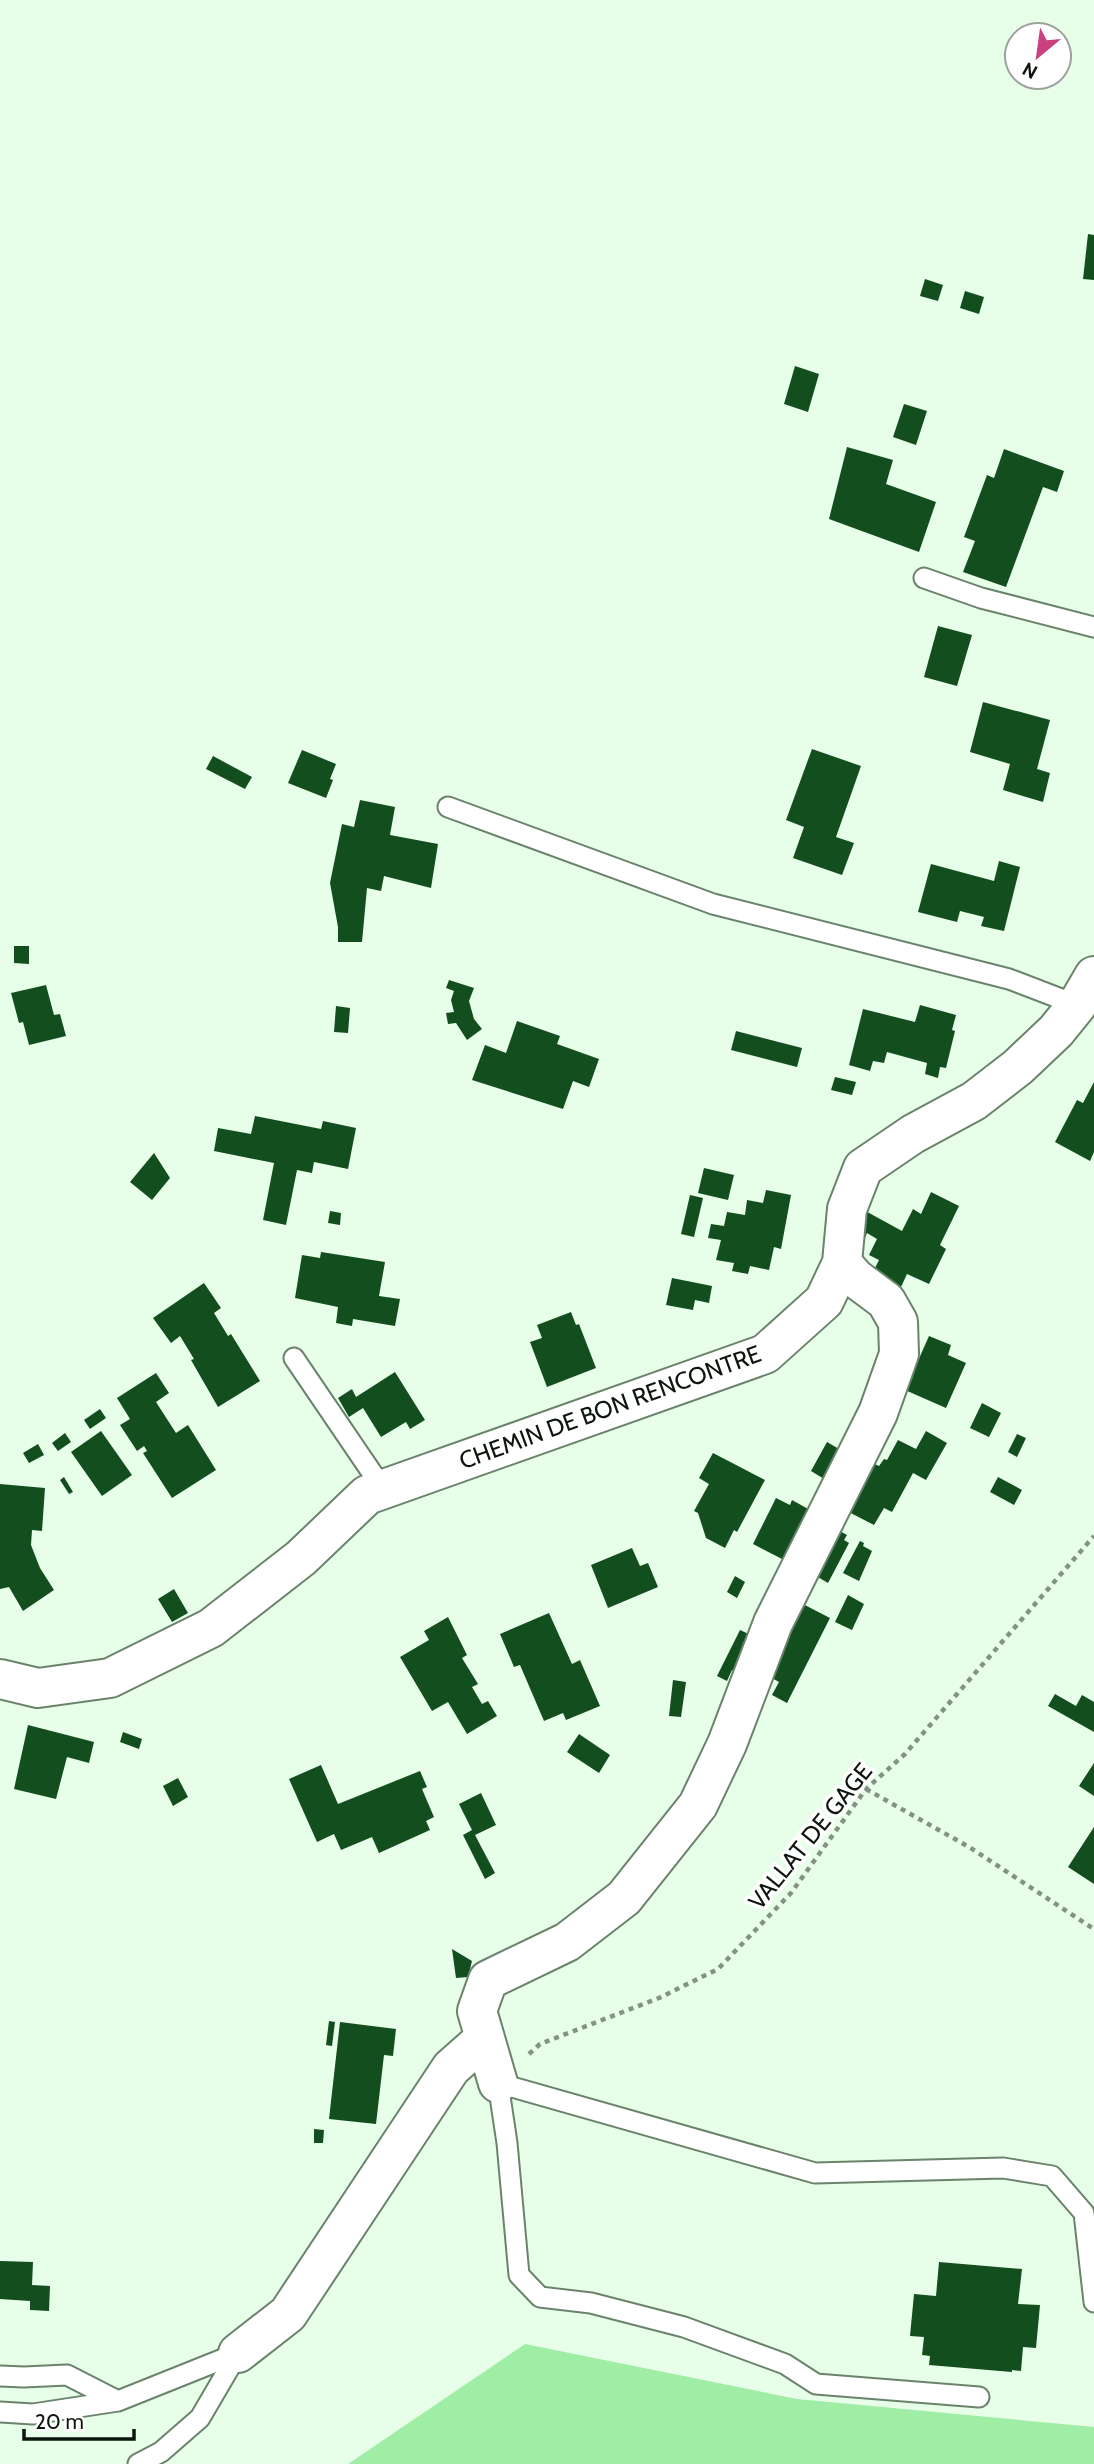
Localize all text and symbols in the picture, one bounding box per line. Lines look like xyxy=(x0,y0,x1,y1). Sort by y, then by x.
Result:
north arrow xyxy=(1003,21,1073,91)
text: N xyxy=(1019,57,1041,84)
street label: CHEMIN DE BON RENCONTRE xyxy=(455,1339,765,1475)
street label: VALLAT DE GAGE xyxy=(742,1757,878,1915)
scale bar xyxy=(24,2398,135,2442)
text: 20 m xyxy=(35,2409,84,2434)

